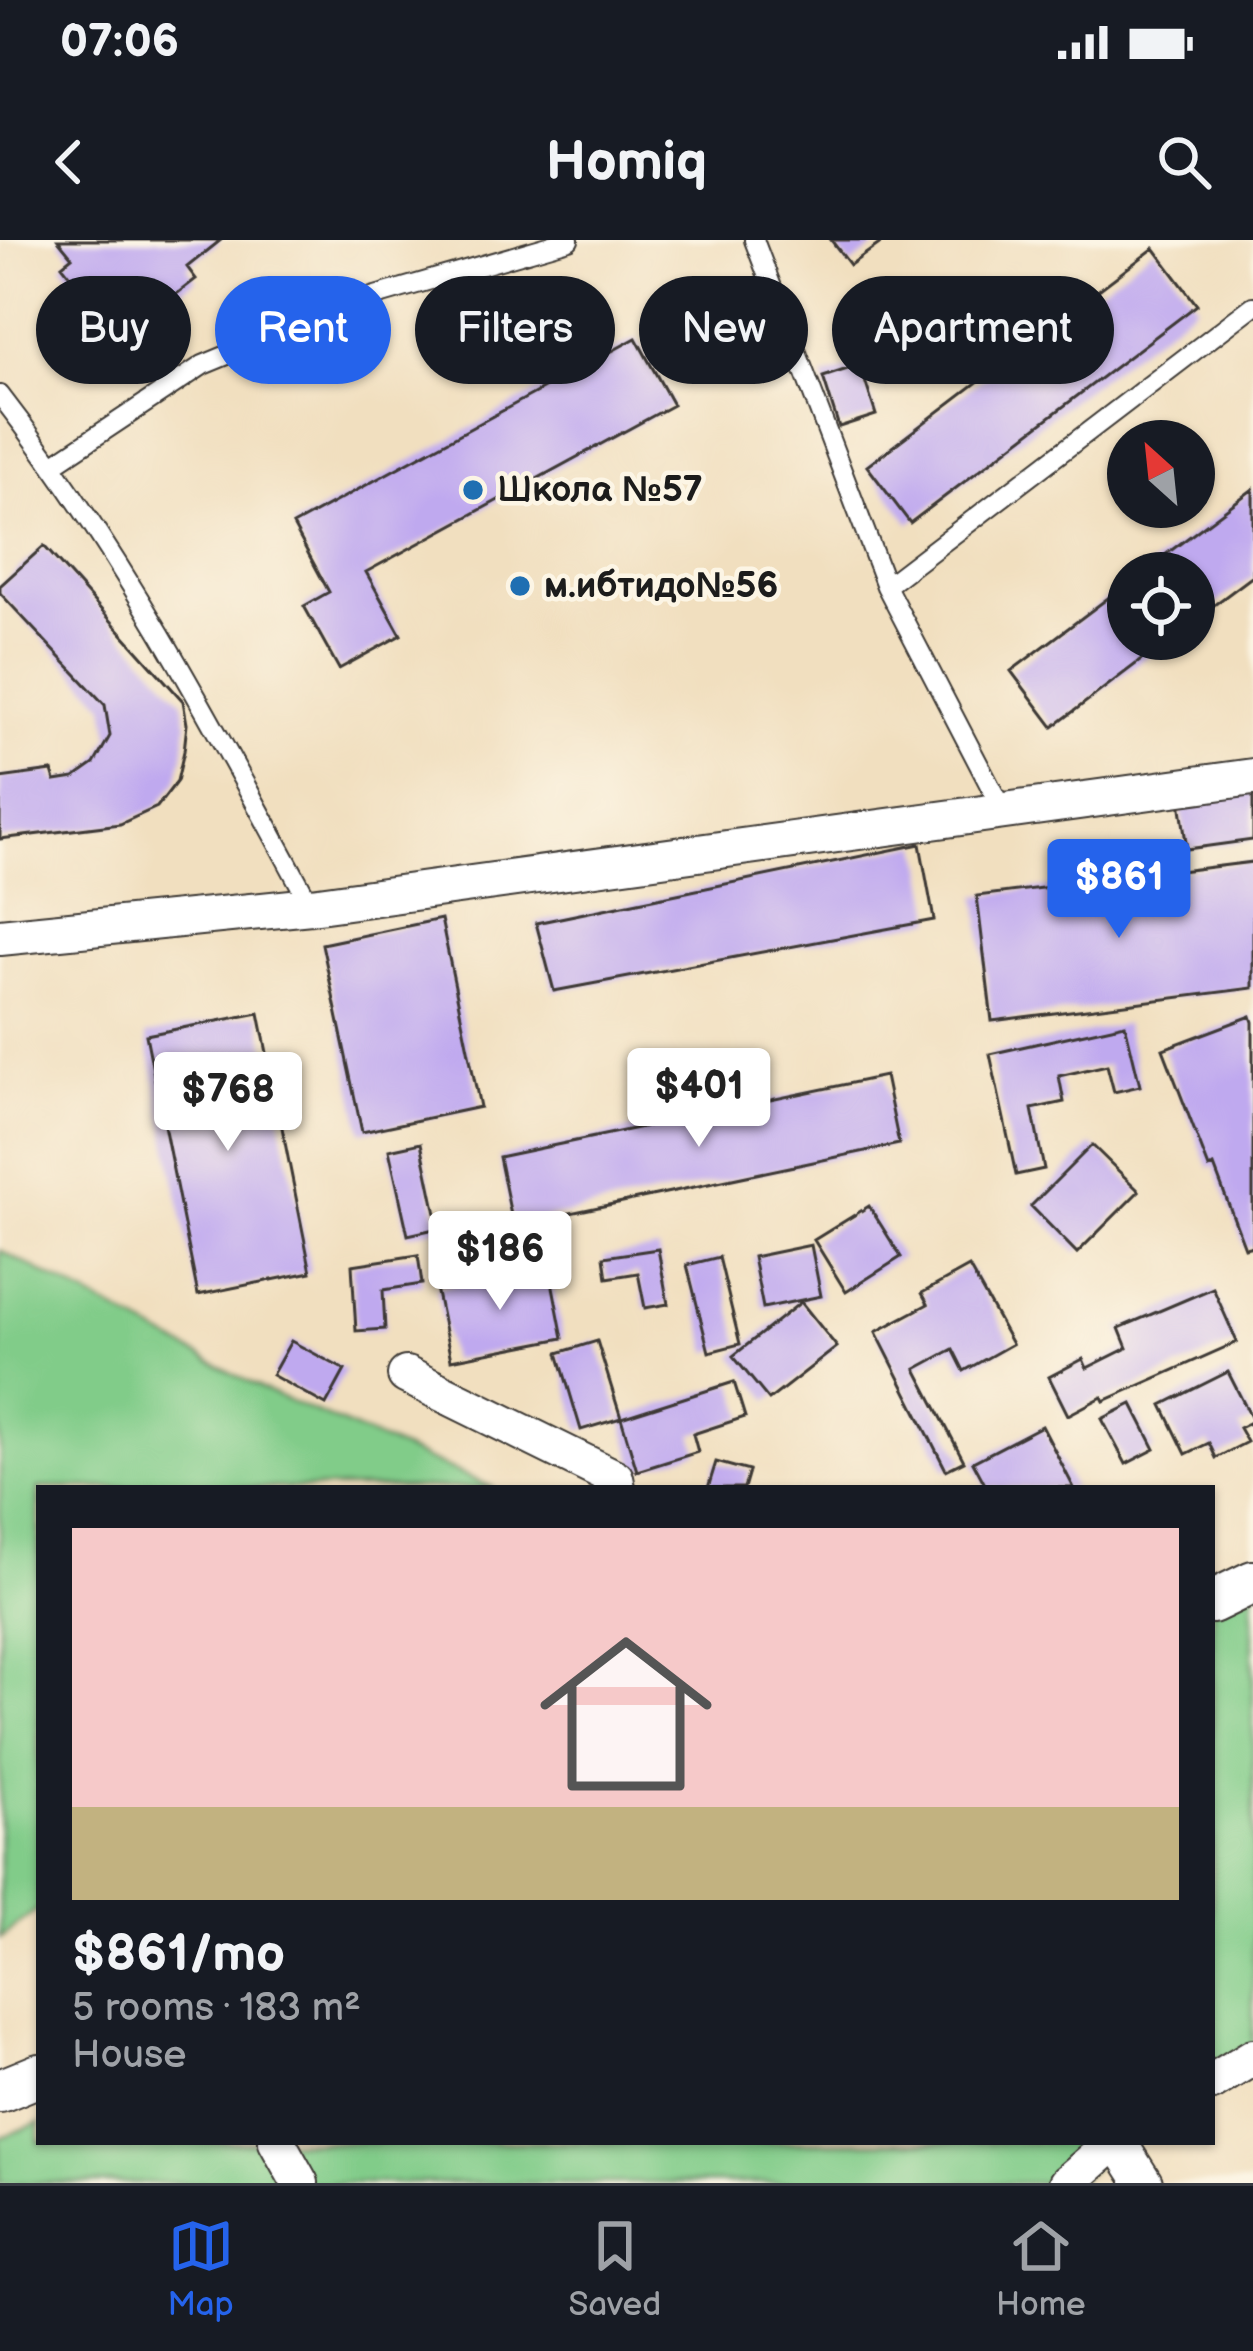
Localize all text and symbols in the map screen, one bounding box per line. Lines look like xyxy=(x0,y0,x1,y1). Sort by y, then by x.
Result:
text: 07:06 xyxy=(60,15,179,70)
icon: back xyxy=(36,129,102,195)
icon: search xyxy=(1151,129,1217,195)
text: Homiq xyxy=(546,130,707,195)
chip: Buy xyxy=(36,276,191,384)
chip: Rent xyxy=(215,276,391,384)
chip: Filters xyxy=(415,276,615,384)
chip: New xyxy=(639,276,808,384)
chip: Apartment xyxy=(832,276,1114,384)
north arrow xyxy=(1107,420,1215,528)
map controls xyxy=(1107,420,1215,660)
place label: Школа №57 xyxy=(497,469,703,512)
marker: Школа №57 xyxy=(460,477,486,503)
button: locate xyxy=(1107,552,1215,660)
place label: м.ибтидо№56 xyxy=(544,565,778,608)
marker: м.ибтидо№56 xyxy=(507,573,533,599)
pin: $861 xyxy=(1048,839,1190,941)
text: $861 xyxy=(1074,854,1164,901)
pin: $401 xyxy=(628,1048,770,1150)
pin: $768 xyxy=(157,1052,299,1154)
text: $401 xyxy=(654,1063,744,1110)
text: $768 xyxy=(181,1067,275,1114)
pin: $186 xyxy=(429,1211,571,1313)
text: $186 xyxy=(455,1226,545,1273)
icon: home xyxy=(518,1606,734,1822)
text: $861/mo xyxy=(72,1924,285,1985)
text: 5 rooms · 183 m² xyxy=(72,1985,361,2032)
text: House xyxy=(72,2032,186,2079)
tab: Map xyxy=(167,2213,234,2325)
tab: Saved xyxy=(568,2213,661,2325)
tab: Home xyxy=(996,2213,1086,2325)

